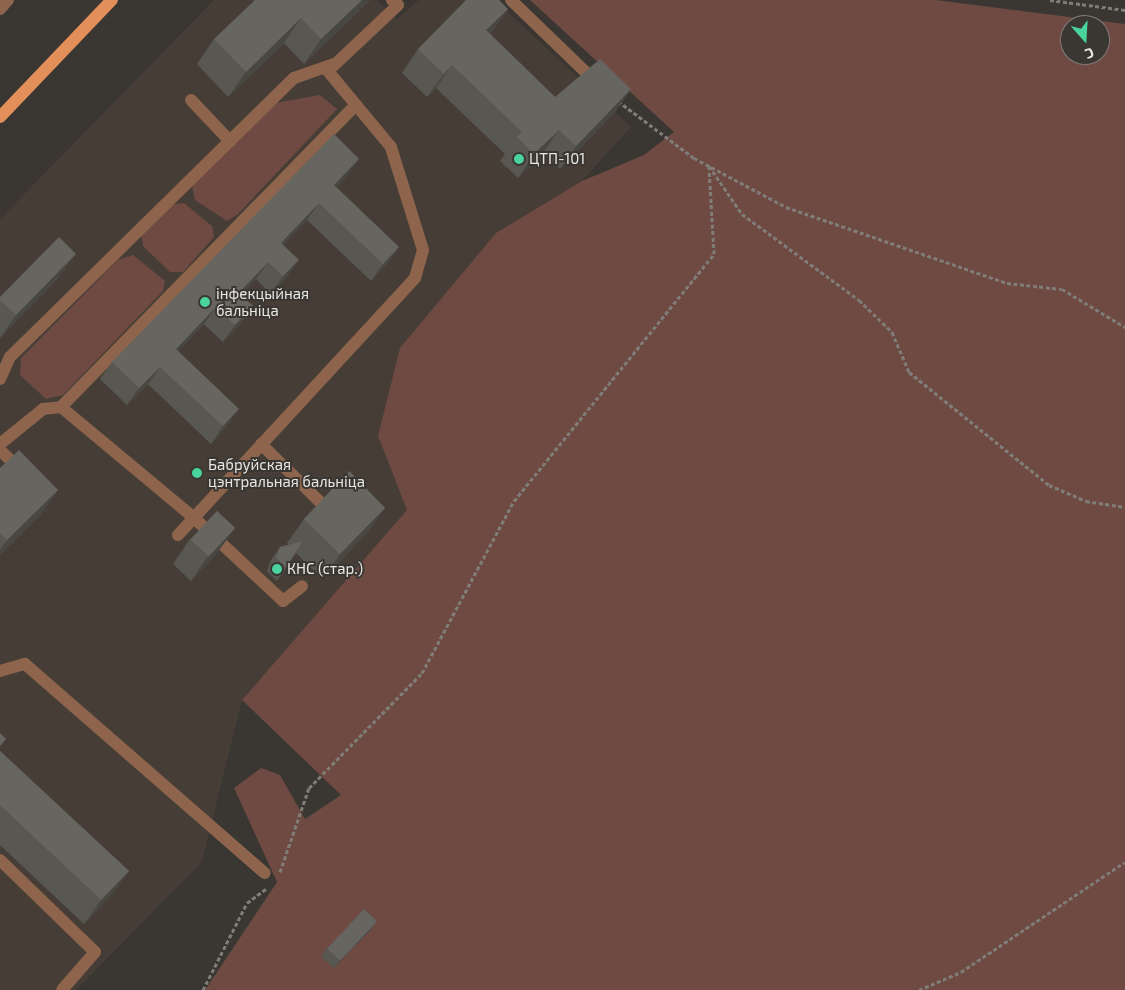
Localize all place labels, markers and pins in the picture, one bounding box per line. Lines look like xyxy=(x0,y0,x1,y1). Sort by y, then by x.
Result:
place label: ЦТП-101 xyxy=(529,150,585,168)
marker: ЦТП-101 xyxy=(513,153,525,165)
place label: інфекцыйная бальніца xyxy=(216,284,309,319)
marker: інфекцыйная бальніца xyxy=(198,295,212,309)
place label: Бабруйская цэнтральная бальніца xyxy=(208,455,365,490)
marker: Бабруйская цэнтральная бальніца xyxy=(190,466,204,480)
place label: КНС (стар.) xyxy=(287,560,363,578)
marker: КНС (стар.) xyxy=(271,563,283,575)

